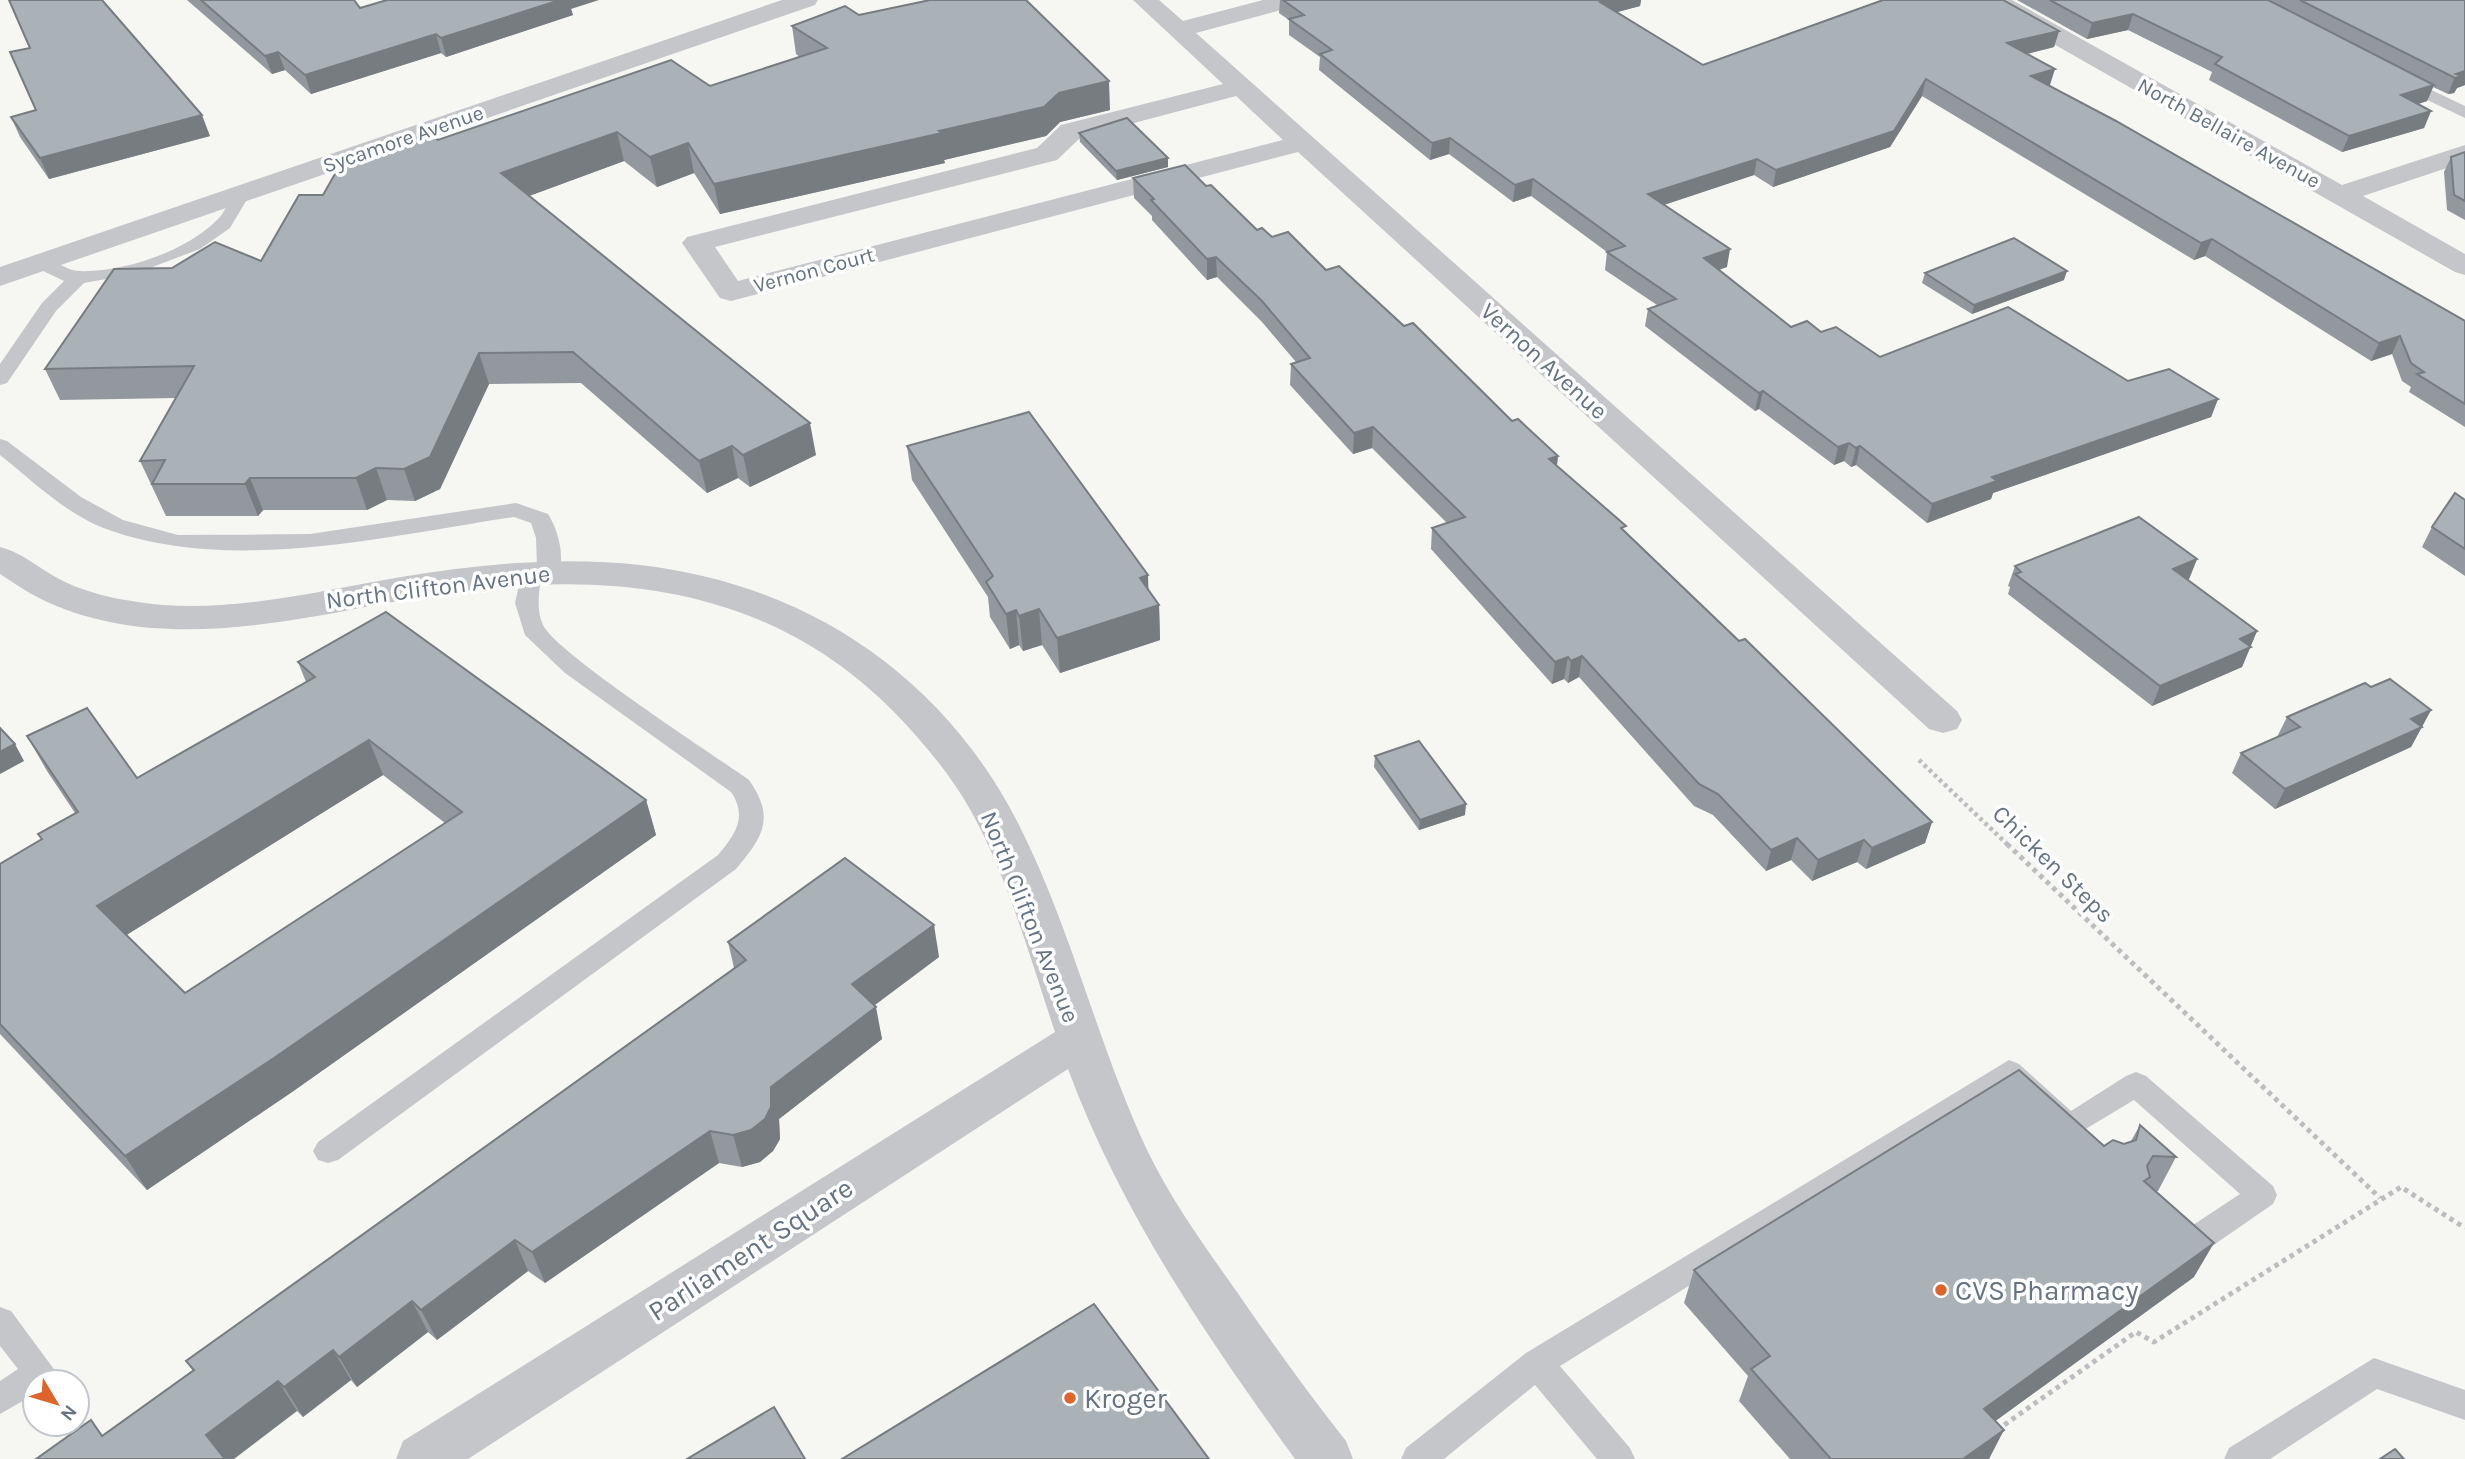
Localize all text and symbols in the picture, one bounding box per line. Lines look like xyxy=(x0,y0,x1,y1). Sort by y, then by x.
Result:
street label: North Bellaire Avenue xyxy=(2134,73,2324,193)
street label: Sycamore Avenue xyxy=(319,100,487,178)
street label: Vernon Court xyxy=(751,242,877,298)
street label: Vernon Avenue xyxy=(1475,297,1613,425)
street label: North Clifton Avenue xyxy=(324,559,552,615)
street label: Chicken Steps xyxy=(1987,799,2119,929)
street label: North Clifton Avenue xyxy=(975,807,1085,1027)
street label: Parliament Square xyxy=(642,1171,859,1328)
place label: CVS Pharmacy xyxy=(1955,1274,2139,1307)
marker: CVS Pharmacy xyxy=(1933,1282,1949,1298)
north arrow xyxy=(21,1368,91,1438)
place label: Kroger xyxy=(1084,1382,1168,1415)
marker: Kroger xyxy=(1062,1390,1078,1406)
text: N xyxy=(56,1401,81,1425)

